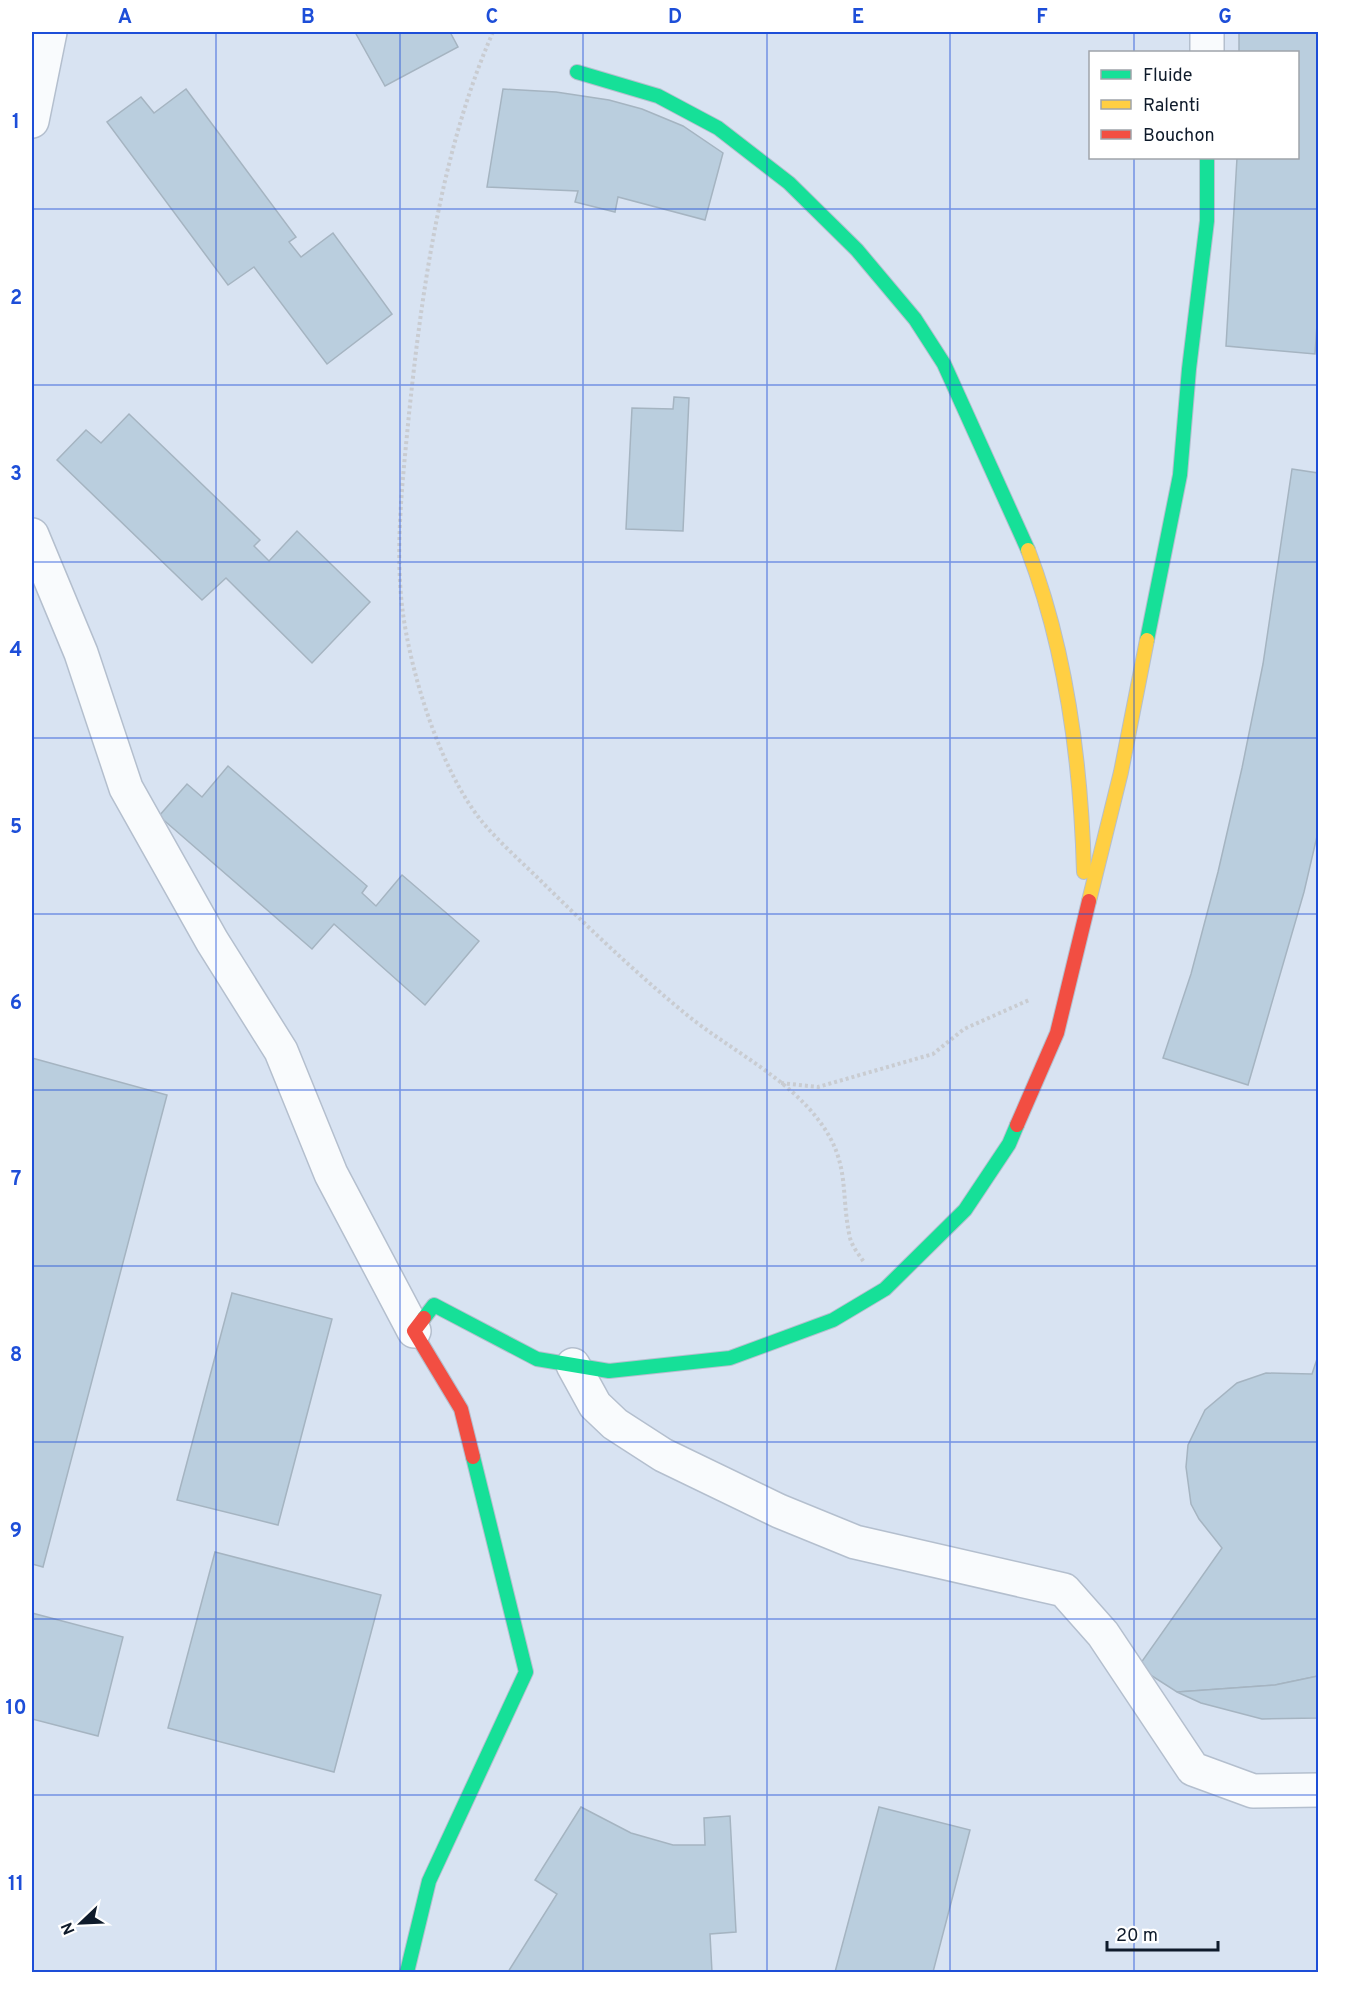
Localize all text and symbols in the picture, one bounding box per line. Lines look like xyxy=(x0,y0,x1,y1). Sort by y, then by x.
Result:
text: A xyxy=(118,5,132,31)
text: B xyxy=(301,5,315,31)
text: C xyxy=(486,5,498,31)
text: D xyxy=(668,5,682,31)
text: E xyxy=(852,5,864,31)
text: F xyxy=(1036,5,1048,31)
text: G xyxy=(1218,5,1232,31)
legend xyxy=(1089,51,1299,159)
text: Fluide xyxy=(1143,65,1192,88)
text: Ralenti xyxy=(1143,95,1200,118)
text: 1 xyxy=(12,110,20,136)
text: Bouchon xyxy=(1143,125,1215,148)
text: 2 xyxy=(10,286,22,312)
text: 3 xyxy=(10,462,22,488)
text: 4 xyxy=(10,638,22,664)
text: 5 xyxy=(10,815,22,841)
text: 6 xyxy=(10,991,22,1017)
text: 7 xyxy=(11,1167,21,1193)
text: 8 xyxy=(10,1343,22,1369)
text: 9 xyxy=(10,1519,22,1545)
text: 10 xyxy=(5,1696,27,1722)
text: 11 xyxy=(8,1872,24,1898)
north arrow xyxy=(51,1893,111,1953)
scale bar xyxy=(1107,1914,1218,1952)
text: N xyxy=(58,1919,80,1937)
text: 20 m xyxy=(1116,1925,1158,1948)

